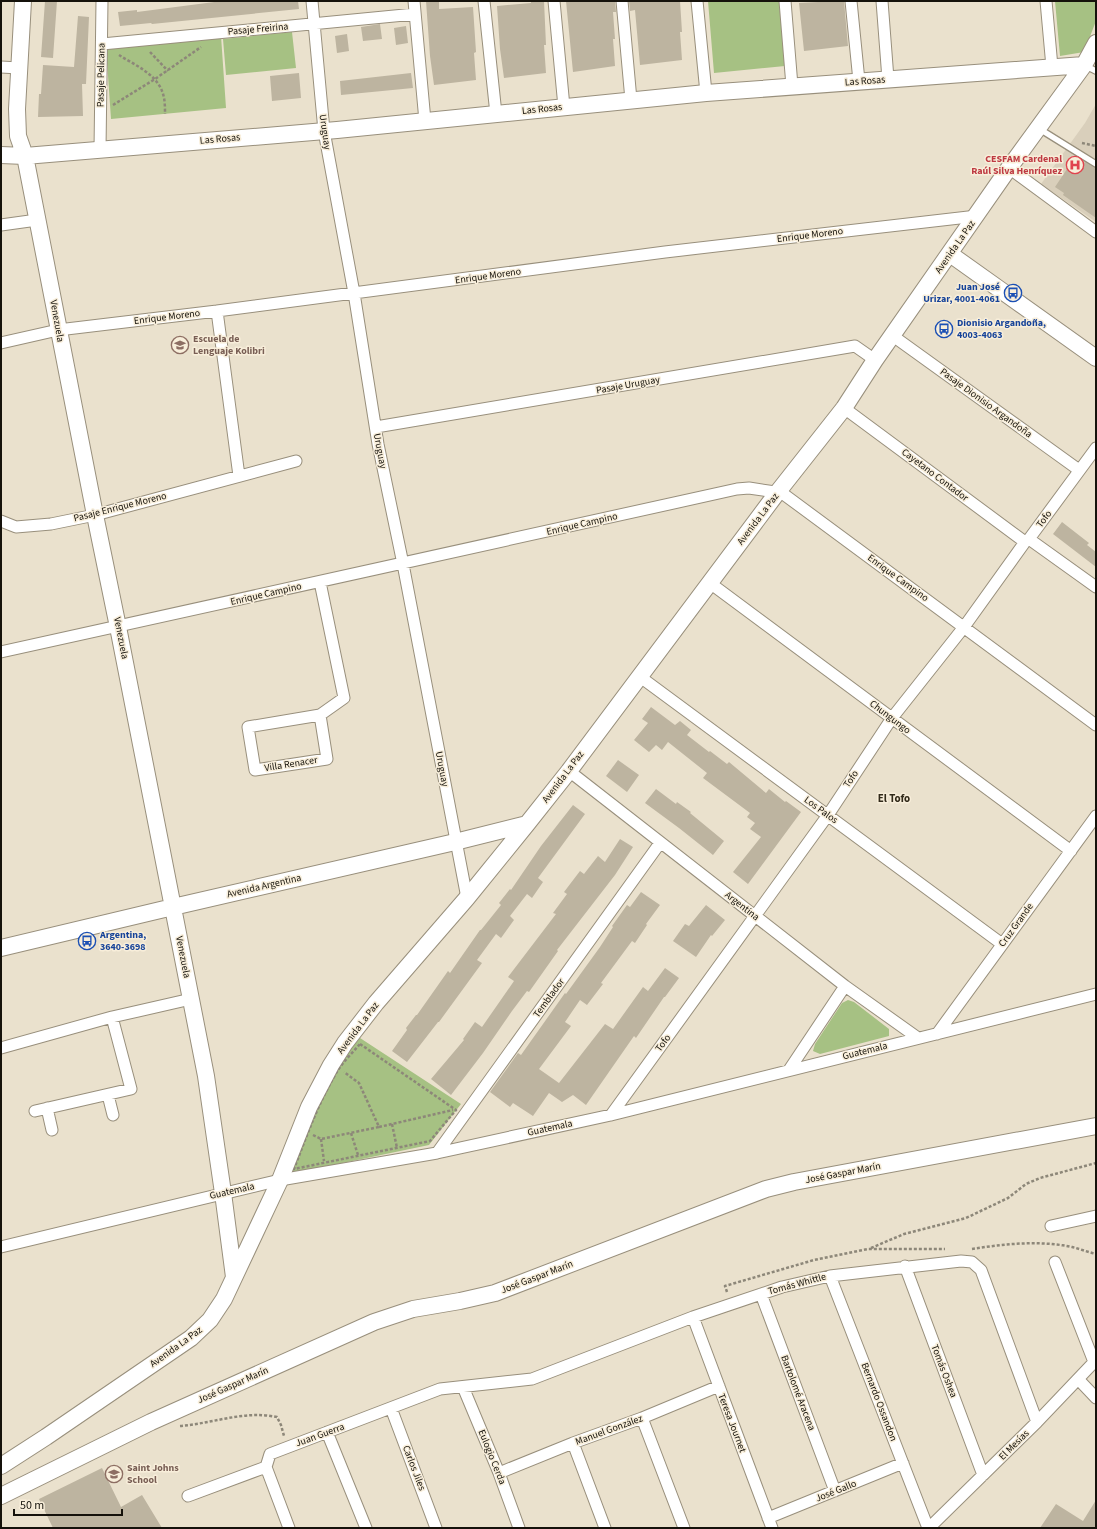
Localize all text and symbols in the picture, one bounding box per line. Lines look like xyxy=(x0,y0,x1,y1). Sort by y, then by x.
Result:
street label: Pasaje Freirina xyxy=(227,19,289,39)
street label: Pasaje Pelicana xyxy=(93,43,109,107)
street label: Las Rosas xyxy=(844,73,886,89)
street label: Las Rosas xyxy=(521,100,563,118)
street label: Uruguay xyxy=(316,113,334,151)
street label: Las Rosas xyxy=(199,130,241,148)
place label: CESFAM Cardenal Raúl Silva Henríquez xyxy=(971,152,1062,178)
hospital icon: CESFAM Cardenal Raúl Silva Henríquez xyxy=(1065,155,1085,175)
street label: Avenida La Paz xyxy=(932,218,978,276)
street label: Enrique Moreno xyxy=(776,224,844,246)
street label: Enrique Moreno xyxy=(454,264,522,288)
place label: Juan José Urizar, 4001-4061 xyxy=(923,280,1000,306)
bus stop icon: Juan José Urizar, 4001-4061 xyxy=(1003,283,1023,303)
street label: Venezuela xyxy=(46,299,68,343)
street label: Enrique Moreno xyxy=(133,306,201,328)
place label: Dionisio Argandoña, 4003-4063 xyxy=(957,316,1046,342)
bus stop icon: Dionisio Argandoña, 4003-4063 xyxy=(934,319,954,339)
place label: Escuela de Lenguaje Kolibri xyxy=(193,332,265,358)
school or university icon: Escuela de Lenguaje Kolibri xyxy=(170,335,190,355)
street label: Pasaje Dionisio Argandoña xyxy=(937,365,1035,441)
street label: Pasaje Uruguay xyxy=(595,372,661,397)
street label: Uruguay xyxy=(370,432,390,470)
street label: Cayetano Contador xyxy=(899,445,972,505)
street label: Pasaje Enrique Moreno xyxy=(72,489,168,525)
street label: Avenida La Paz xyxy=(734,490,782,548)
street label: Tofo xyxy=(1033,507,1055,531)
street label: Enrique Campino xyxy=(545,509,619,539)
street label: Enrique Campino xyxy=(865,551,931,605)
street label: Enrique Campino xyxy=(229,579,303,609)
street label: Venezuela xyxy=(110,616,132,660)
street label: Chungungo xyxy=(866,697,914,737)
street label: Avenida La Paz xyxy=(539,748,587,806)
street label: Uruguay xyxy=(432,750,452,788)
street label: Villa Renacer xyxy=(263,753,319,775)
street label: Tofo xyxy=(840,767,862,791)
district label: El Tofo xyxy=(878,791,910,806)
street label: Los Palos xyxy=(801,793,841,827)
street label: Avenida Argentina xyxy=(225,871,303,901)
street label: Argentina xyxy=(722,888,762,924)
street label: Cruz Grande xyxy=(995,900,1037,950)
place label: Argentina, 3640-3698 xyxy=(99,928,146,954)
bus stop icon: Argentina, 3640-3698 xyxy=(77,931,97,951)
street label: Venezuela xyxy=(172,935,194,979)
street label: Temblador xyxy=(530,975,568,1021)
street label: Avenida La Paz xyxy=(334,999,382,1057)
street label: Tofo xyxy=(652,1031,674,1055)
street label: Guatemala xyxy=(841,1039,889,1063)
street label: Guatemala xyxy=(526,1116,574,1140)
street label: José Gaspar Marín xyxy=(804,1159,882,1187)
street label: Guatemala xyxy=(208,1179,256,1203)
street label: José Gaspar Marín xyxy=(499,1257,575,1297)
street label: Tomás Whittle xyxy=(766,1270,828,1298)
street label: Avenida La Paz xyxy=(147,1323,205,1371)
street label: Tomás Oshea xyxy=(927,1342,961,1400)
street label: Bartolomé Aracena xyxy=(777,1353,819,1433)
street label: Bernardo Ossandon xyxy=(858,1361,900,1443)
street label: José Gaspar Marín xyxy=(195,1363,271,1407)
street label: Teresa Journet xyxy=(714,1392,750,1455)
street label: Manuel González xyxy=(573,1411,645,1449)
street label: Juan Guerra xyxy=(294,1420,346,1450)
street label: Eulogio Cerda xyxy=(475,1427,509,1487)
street label: El Mesías xyxy=(996,1427,1032,1463)
street label: Carlos Jiles xyxy=(399,1443,429,1493)
place label: Saint Johns School xyxy=(127,1461,179,1487)
school or university icon: Saint Johns School xyxy=(104,1464,124,1484)
street label: José Gallo xyxy=(813,1476,859,1506)
scale bar xyxy=(14,1491,122,1517)
text: 50 m xyxy=(20,1497,44,1514)

